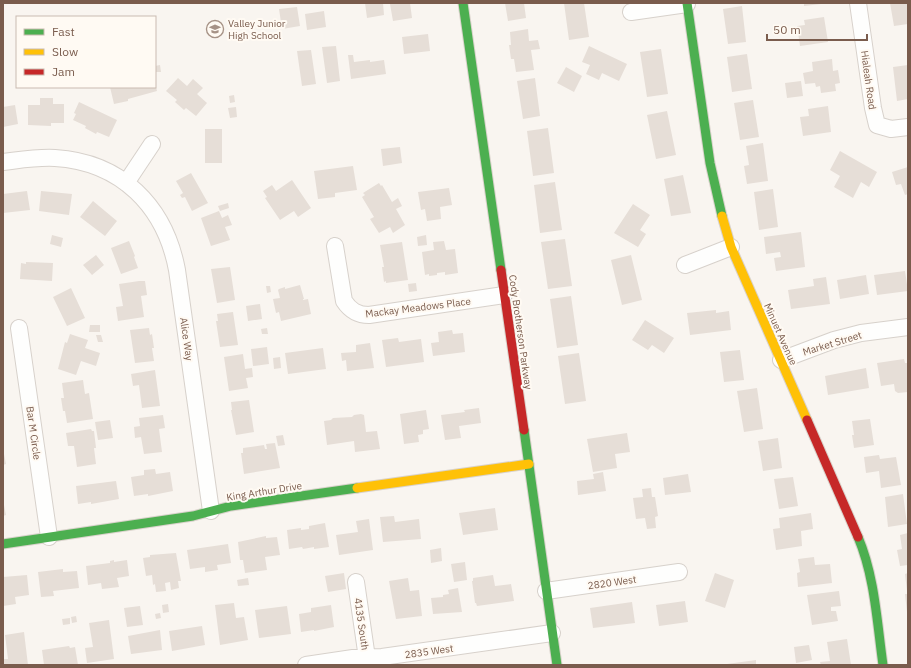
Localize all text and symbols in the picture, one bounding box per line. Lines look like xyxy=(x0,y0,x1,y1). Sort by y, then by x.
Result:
legend xyxy=(16,16,156,88)
scale bar xyxy=(767,16,867,42)
place label: Valley Junior High School xyxy=(228,17,286,42)
school or university icon: Valley Junior High School xyxy=(205,19,225,39)
text: 50 m xyxy=(773,22,801,37)
text: Fast xyxy=(52,24,75,39)
text: Slow xyxy=(52,44,78,59)
street label: Hialeah Road xyxy=(858,50,879,110)
text: Jam xyxy=(52,64,75,79)
street label: Cody Brotherson Parkway xyxy=(506,274,535,390)
street label: Mackay Meadows Place xyxy=(365,295,472,320)
street label: Minuet Avenue xyxy=(761,301,800,368)
street label: Alice Way xyxy=(177,317,196,362)
street label: Market Street xyxy=(801,328,864,359)
street label: Bar M Circle xyxy=(23,405,44,461)
street label: King Arthur Drive xyxy=(225,479,303,504)
street label: 2820 West xyxy=(587,573,638,592)
street label: 4135 South xyxy=(351,597,372,651)
street label: 2835 West xyxy=(404,642,455,661)

